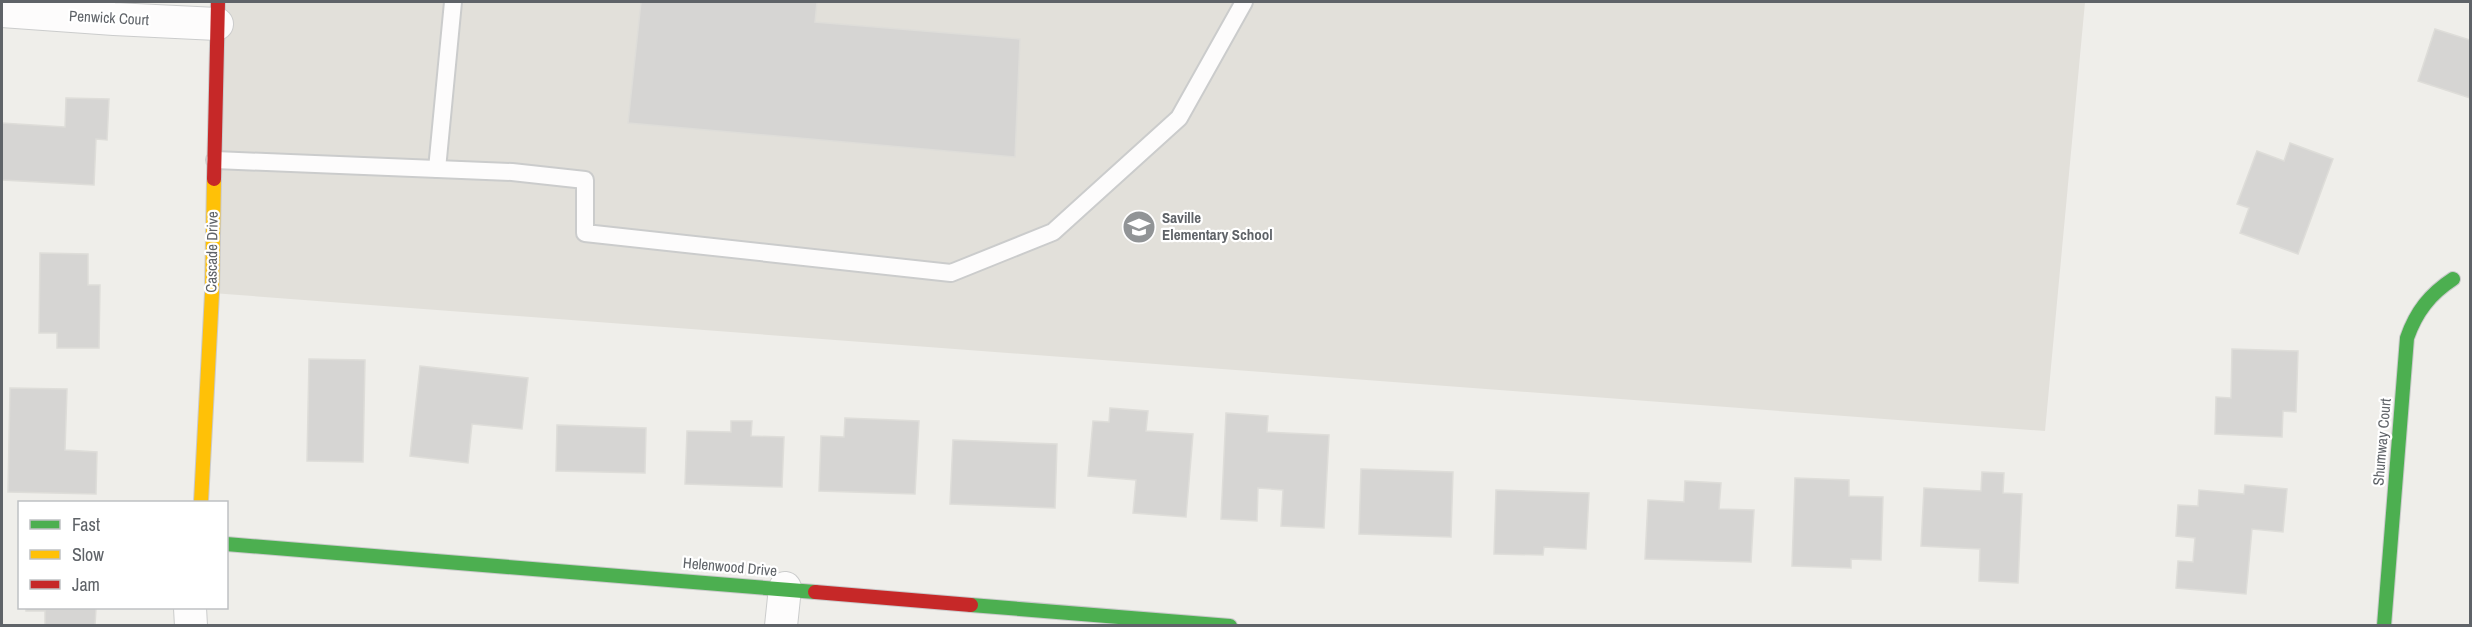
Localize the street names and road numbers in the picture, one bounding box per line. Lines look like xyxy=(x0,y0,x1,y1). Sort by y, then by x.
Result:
street label: Penwick Court xyxy=(69,5,150,30)
street label: Cascade Drive xyxy=(200,211,223,293)
street label: Shumway Court xyxy=(2367,397,2396,486)
street label: Helenwood Drive xyxy=(682,552,778,581)

